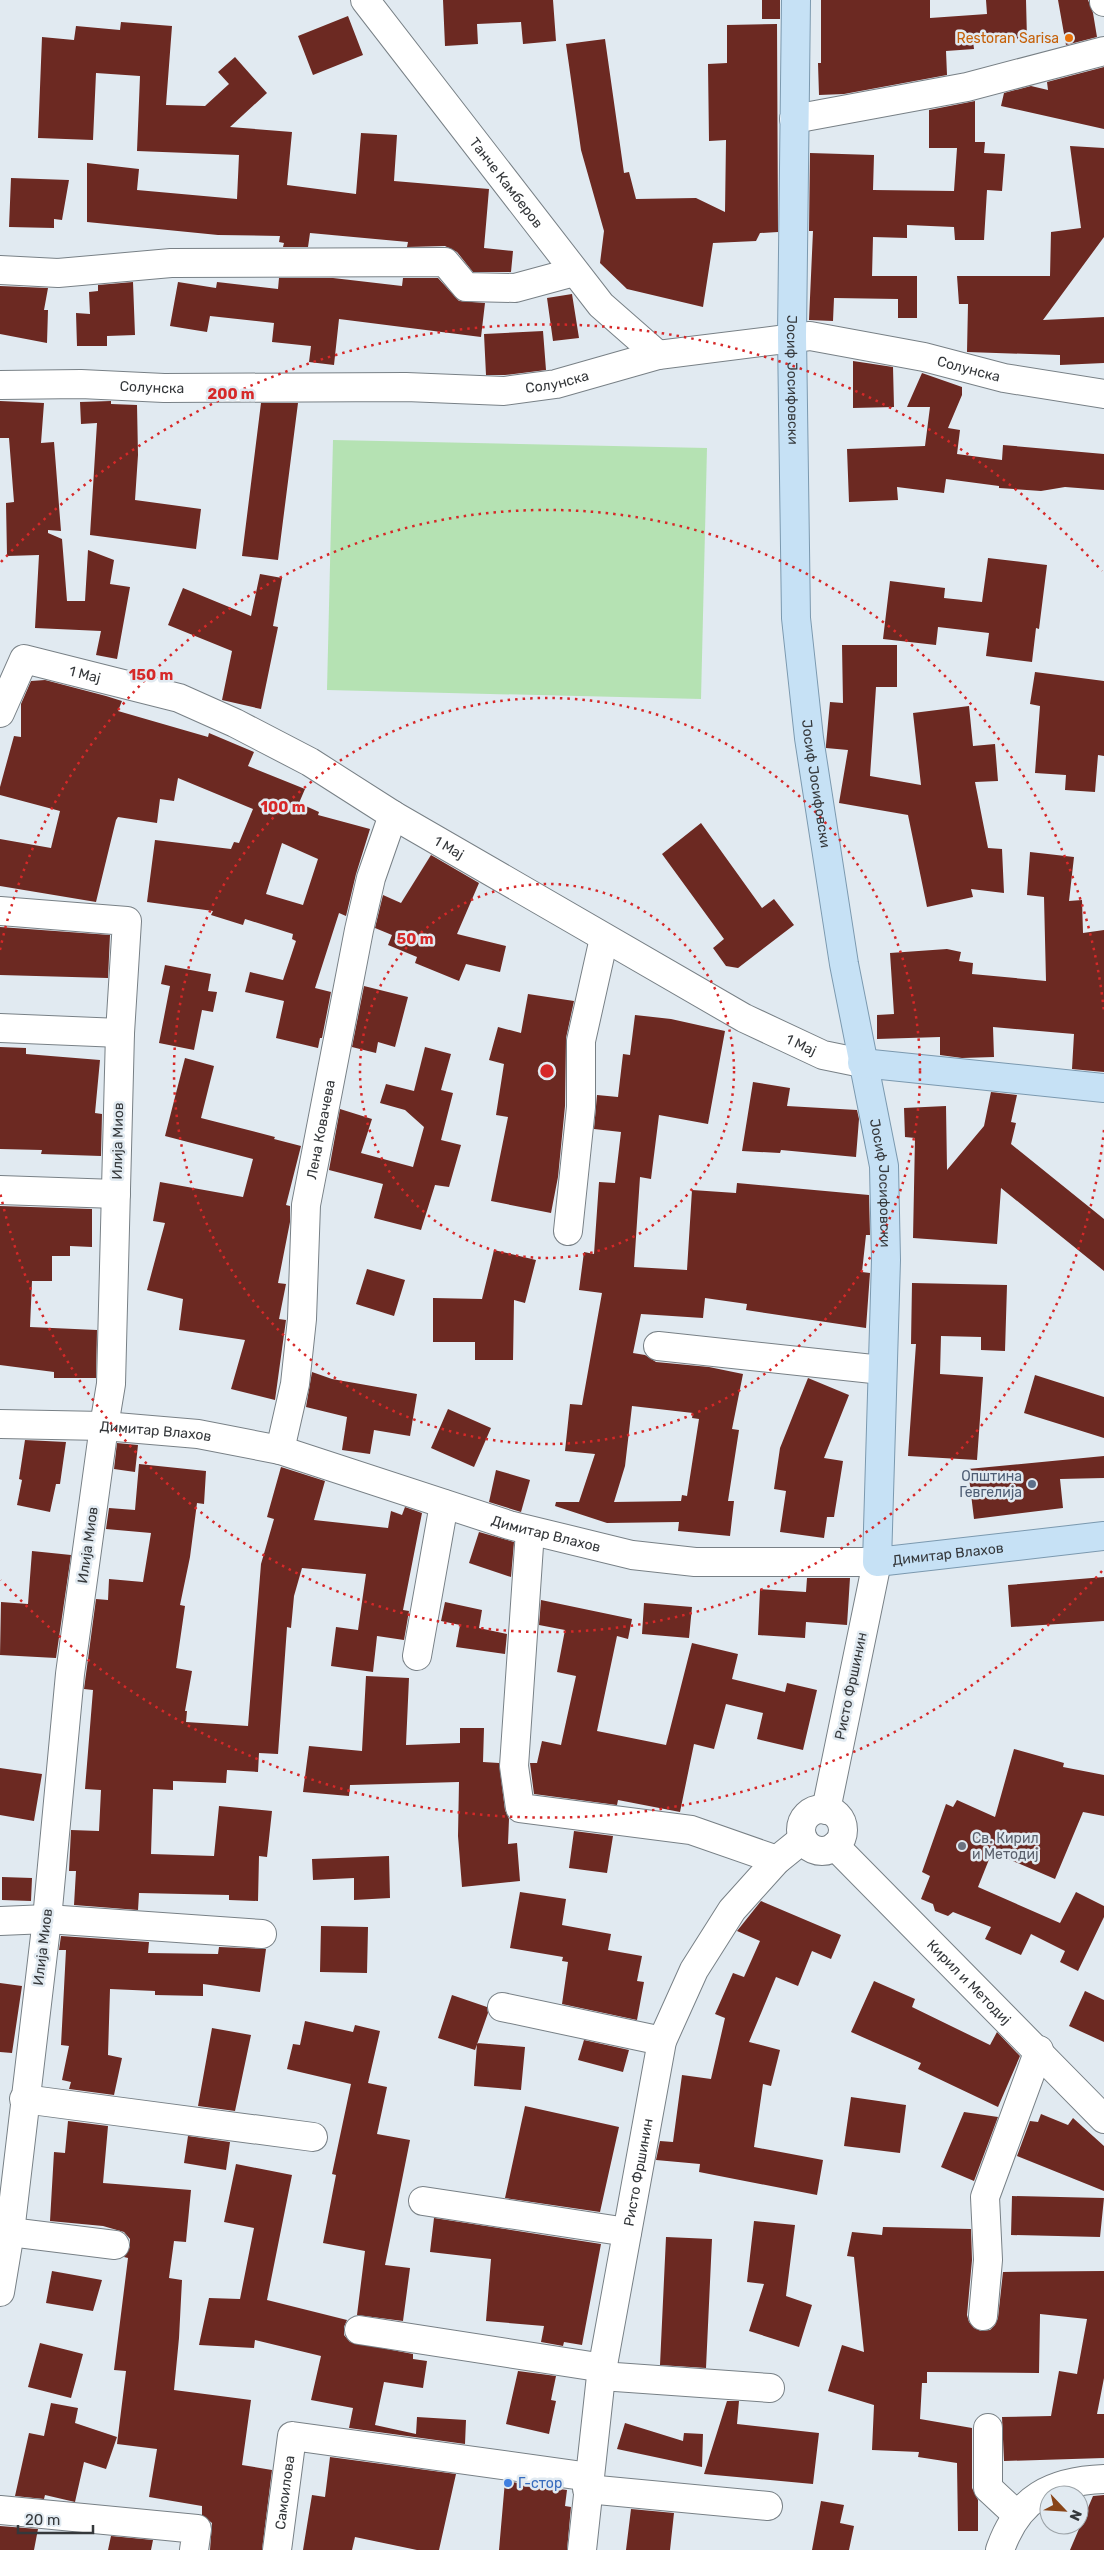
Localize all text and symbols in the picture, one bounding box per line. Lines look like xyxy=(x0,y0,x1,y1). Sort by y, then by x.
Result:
place label: Restoran Sarisa xyxy=(957,30,1059,47)
marker: Restoran Sarisa xyxy=(1063,32,1075,44)
street label: Танче Камберов xyxy=(466,134,547,231)
street label: Јосиф Јосифовски xyxy=(783,315,802,445)
street label: Солунска xyxy=(935,352,1002,385)
street label: Солунска xyxy=(524,367,591,397)
street label: Солунска xyxy=(119,377,184,397)
text: 200 m xyxy=(207,385,255,403)
street label: 1 Мај xyxy=(67,662,103,686)
text: 150 m xyxy=(129,666,173,684)
street label: Јосиф Јосифовски xyxy=(799,719,834,849)
text: 100 m xyxy=(261,798,305,816)
street label: 1 Мај xyxy=(431,832,467,863)
text: 50 m xyxy=(397,930,433,948)
street label: 1 Мај xyxy=(783,1030,819,1059)
centre of rings xyxy=(538,1062,556,1080)
street label: Лена Ковачева xyxy=(303,1078,338,1181)
street label: Илија Миов xyxy=(109,1102,127,1180)
street label: Јосиф Јосифовски xyxy=(866,1117,894,1248)
street label: Димитар Влахов xyxy=(99,1417,213,1445)
place label: Општина Гевгелија xyxy=(959,1468,1022,1501)
marker: Општина Гевгелија xyxy=(1026,1478,1038,1490)
street label: Илија Миов xyxy=(74,1505,102,1584)
street label: Димитар Влахов xyxy=(489,1511,603,1556)
street label: Димитар Влахов xyxy=(891,1539,1005,1569)
street label: Ристо Фршинин xyxy=(831,1631,871,1741)
place label: Св. Кирил и Методиј xyxy=(972,1830,1039,1863)
marker: Св. Кирил и Методиј xyxy=(956,1840,968,1852)
street label: Илија Миов xyxy=(30,1907,56,1986)
street label: Кирил и Методиј xyxy=(923,1936,1015,2028)
street label: Ристо Фршинин xyxy=(620,2117,656,2228)
street label: Самоилова xyxy=(271,2454,298,2531)
place label: Г-стор xyxy=(518,2475,562,2492)
marker: Г-стор xyxy=(502,2477,514,2489)
north arrow xyxy=(1039,2485,1089,2535)
scale bar xyxy=(18,2502,92,2534)
text: N xyxy=(1065,2507,1085,2523)
text: 20 m xyxy=(25,2511,60,2529)

